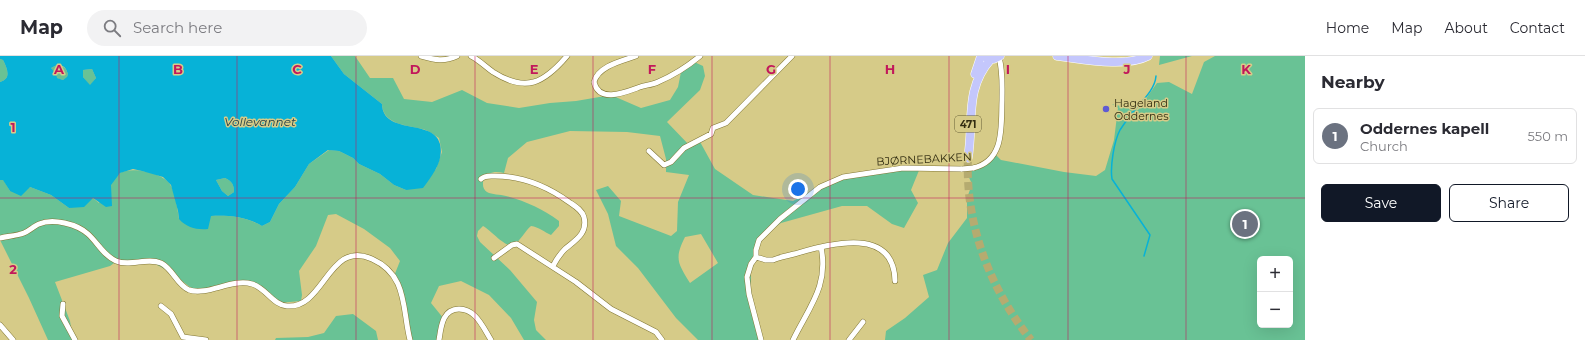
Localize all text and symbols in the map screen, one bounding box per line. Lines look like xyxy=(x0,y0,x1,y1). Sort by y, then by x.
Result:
search box xyxy=(87,10,367,46)
text: Map xyxy=(20,16,63,39)
icon: search xyxy=(101,17,123,39)
text: Search here xyxy=(133,18,222,37)
text: Home xyxy=(1326,19,1369,37)
text: Map xyxy=(1391,19,1422,37)
text: About xyxy=(1444,19,1488,37)
text: Contact xyxy=(1510,19,1565,37)
text: A xyxy=(53,61,65,77)
text: B xyxy=(173,61,183,77)
text: C xyxy=(292,61,302,77)
text: D xyxy=(410,61,421,77)
text: E xyxy=(530,61,539,77)
text: F xyxy=(648,61,656,77)
text: G xyxy=(766,61,776,77)
text: H xyxy=(885,61,895,77)
text: I xyxy=(1006,61,1010,77)
text: J xyxy=(1122,61,1131,77)
text: K xyxy=(1241,61,1251,77)
text: Nearby xyxy=(1321,72,1385,92)
place label: Hageland Oddernes xyxy=(1114,96,1169,123)
marker: Hageland Oddernes xyxy=(1101,104,1111,114)
water label: Vollevannet xyxy=(224,114,296,129)
road number: 471 xyxy=(955,116,981,132)
text: 1 xyxy=(10,119,16,135)
text: Oddernes kapell xyxy=(1360,119,1489,138)
text: 1 xyxy=(1332,128,1338,144)
text: 550 m xyxy=(1528,128,1568,144)
text: Church xyxy=(1360,138,1408,154)
street label: BJØRNEBAKKEN xyxy=(876,150,972,168)
your location xyxy=(788,179,808,199)
button: Save xyxy=(1321,184,1441,222)
button: Share xyxy=(1449,184,1569,222)
pin: 1 xyxy=(1232,209,1258,239)
map controls xyxy=(1257,256,1293,328)
button: + xyxy=(1257,256,1293,292)
text: 2 xyxy=(9,261,17,277)
button: − xyxy=(1257,292,1293,328)

